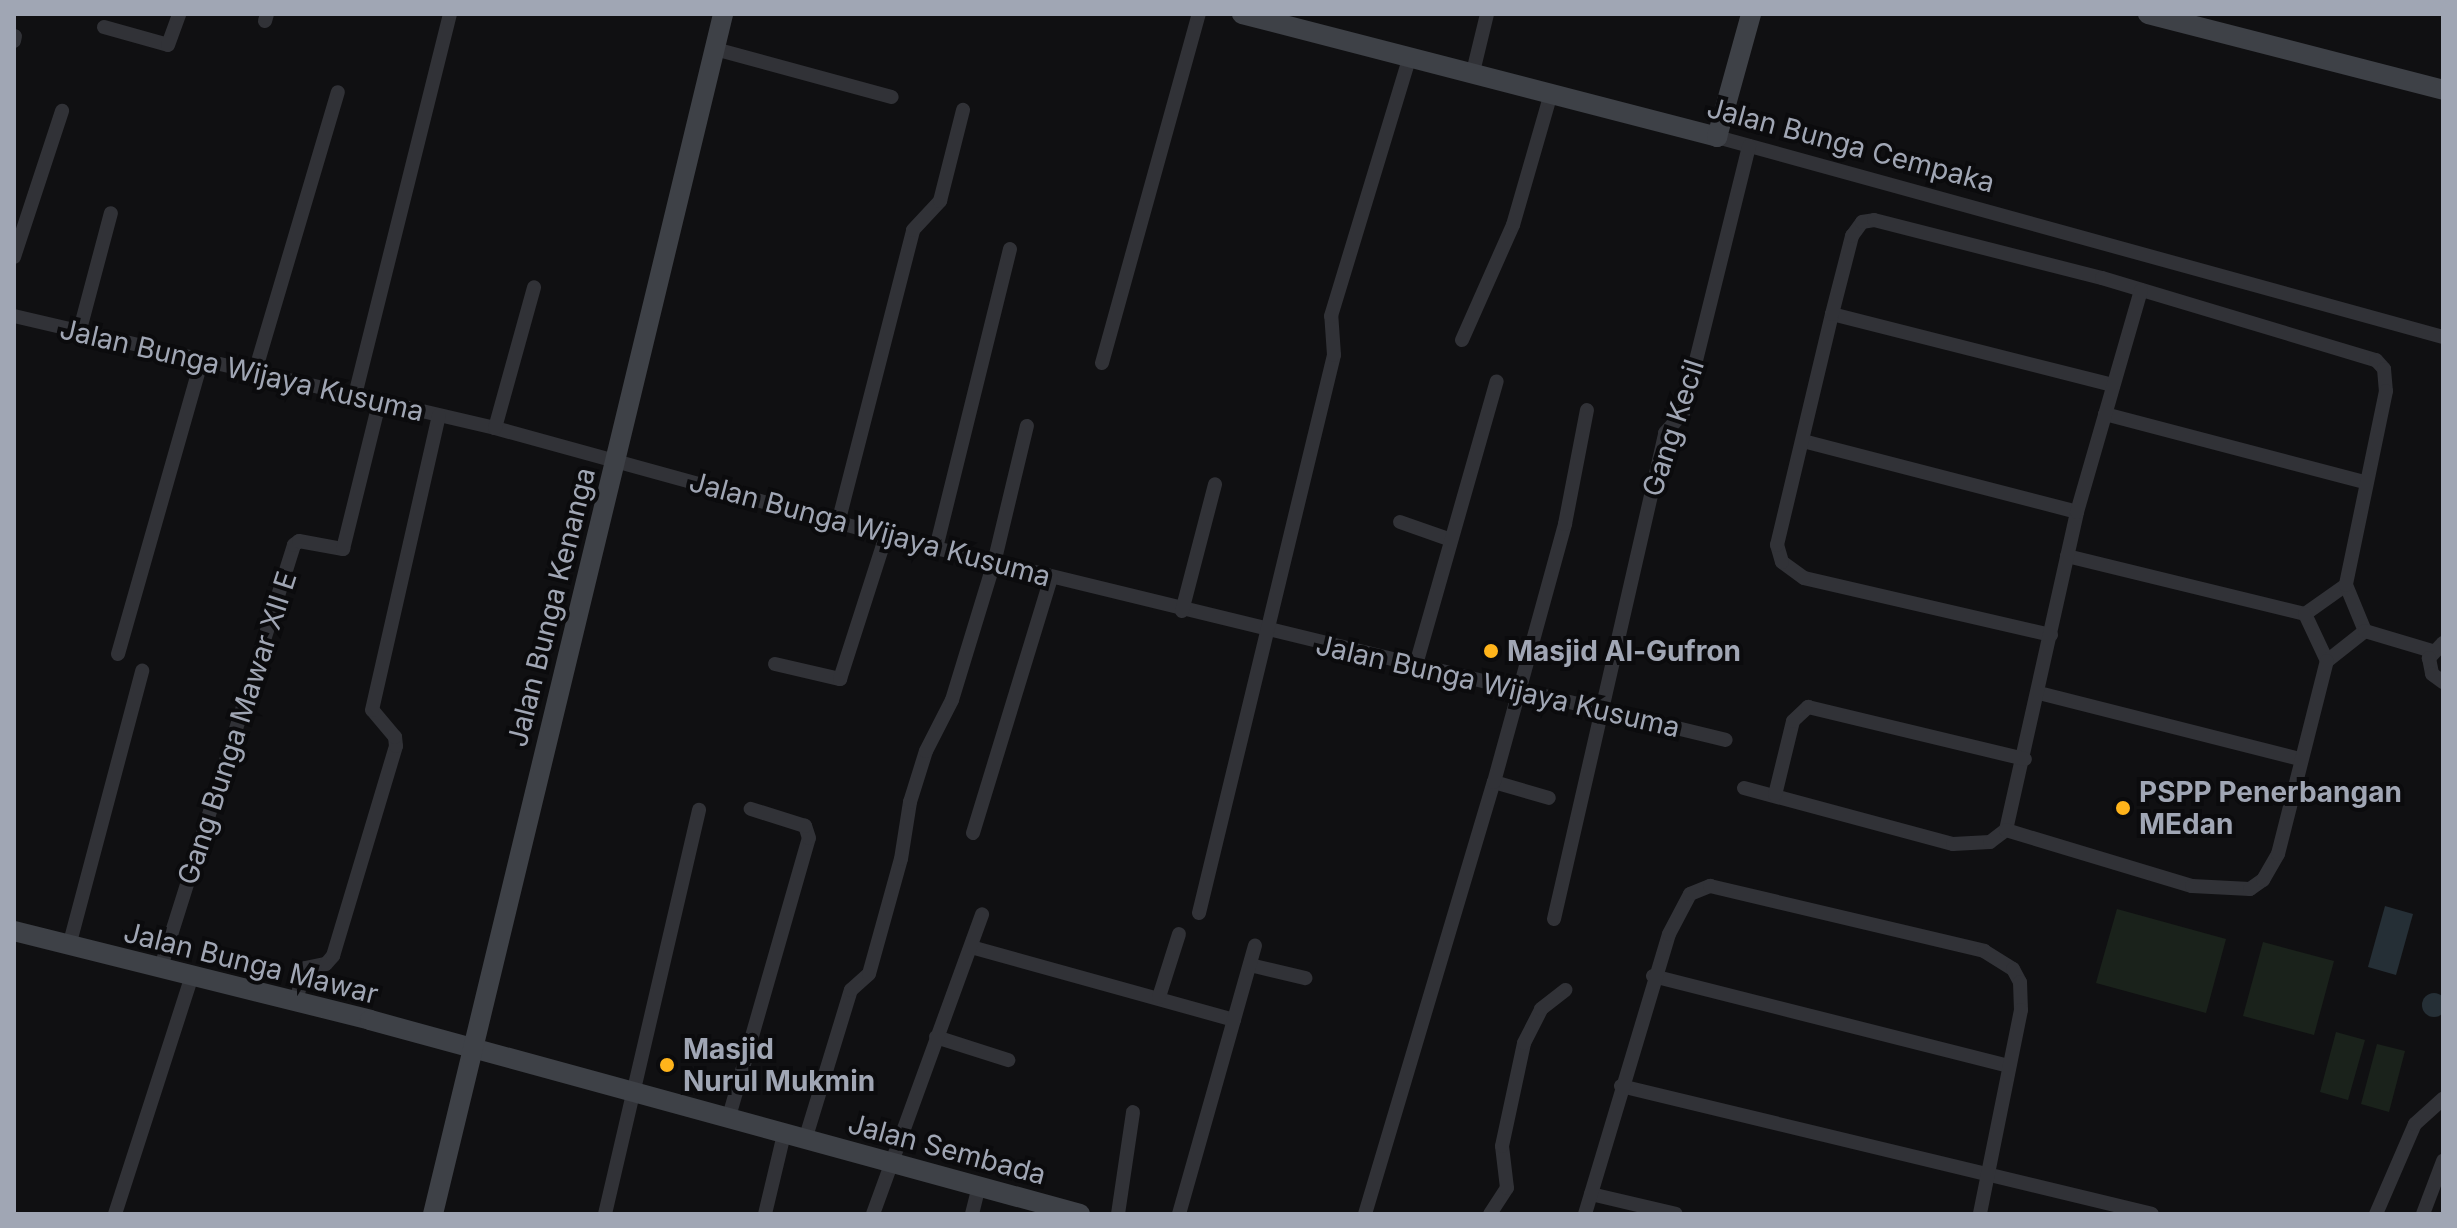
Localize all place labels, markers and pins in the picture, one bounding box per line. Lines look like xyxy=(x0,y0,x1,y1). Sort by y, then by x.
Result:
place label: Masjid Al-Gufron xyxy=(1507,634,1741,668)
marker: Masjid Al-Gufron xyxy=(1482,642,1500,660)
place label: PSPP Penerbangan MEdan xyxy=(2139,775,2402,841)
marker: PSPP Penerbangan MEdan xyxy=(2114,799,2132,817)
place label: Masjid Nurul Mukmin xyxy=(683,1032,875,1098)
marker: Masjid Nurul Mukmin xyxy=(658,1056,676,1074)

